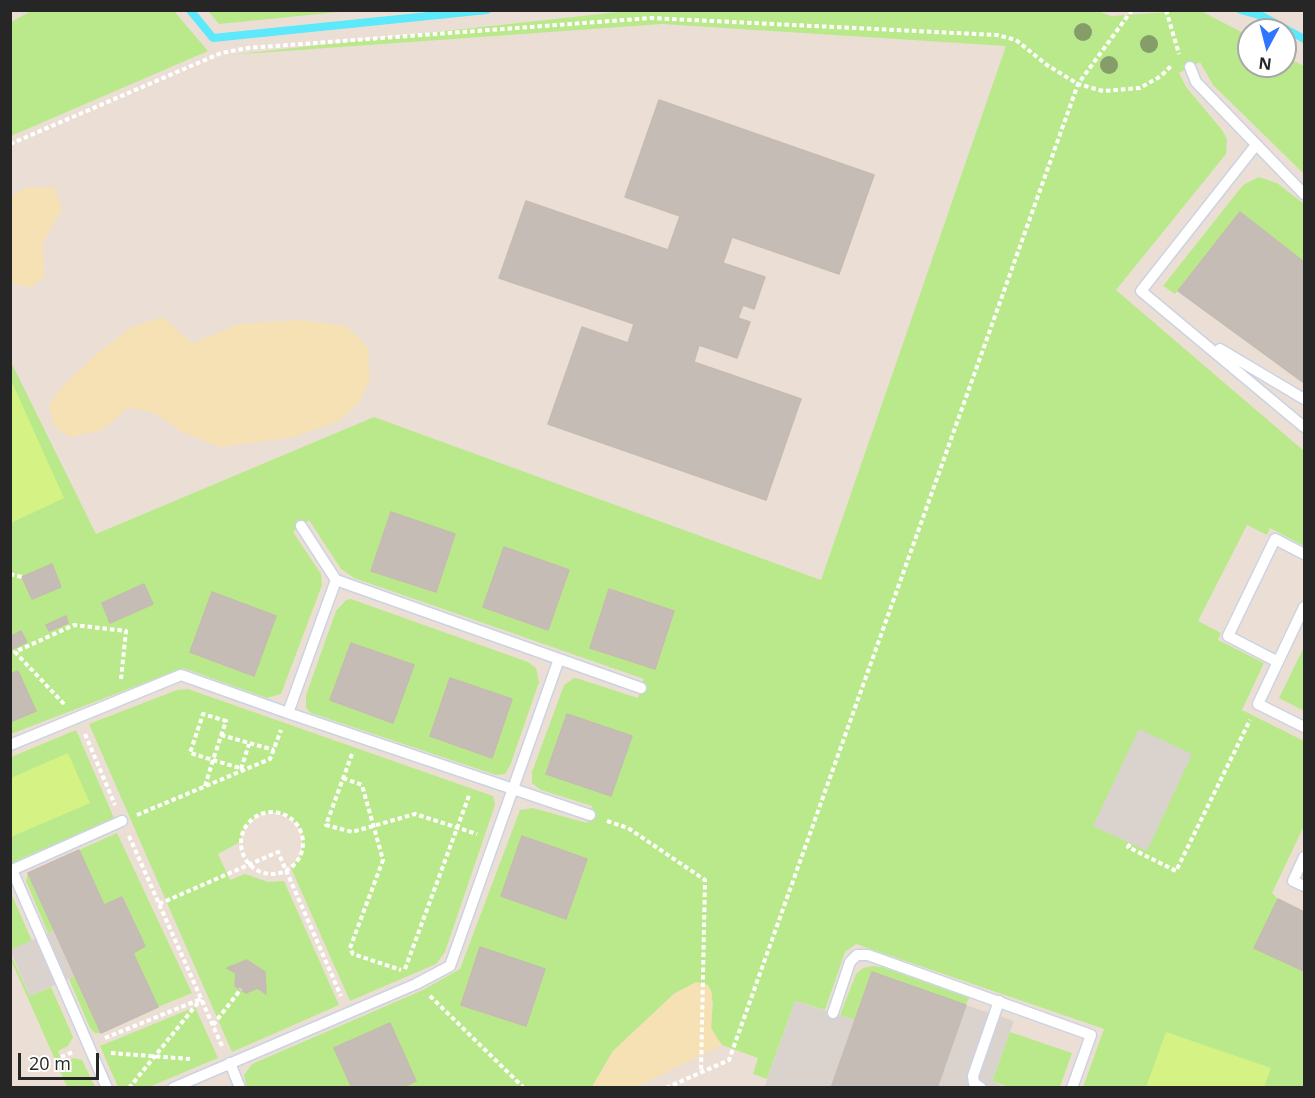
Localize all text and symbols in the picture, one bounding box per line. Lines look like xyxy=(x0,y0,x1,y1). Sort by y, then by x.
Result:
north arrow xyxy=(1237,18,1297,78)
text: N xyxy=(1257,52,1273,76)
scale bar xyxy=(21,1041,102,1079)
text: 20 m xyxy=(29,1051,71,1075)

